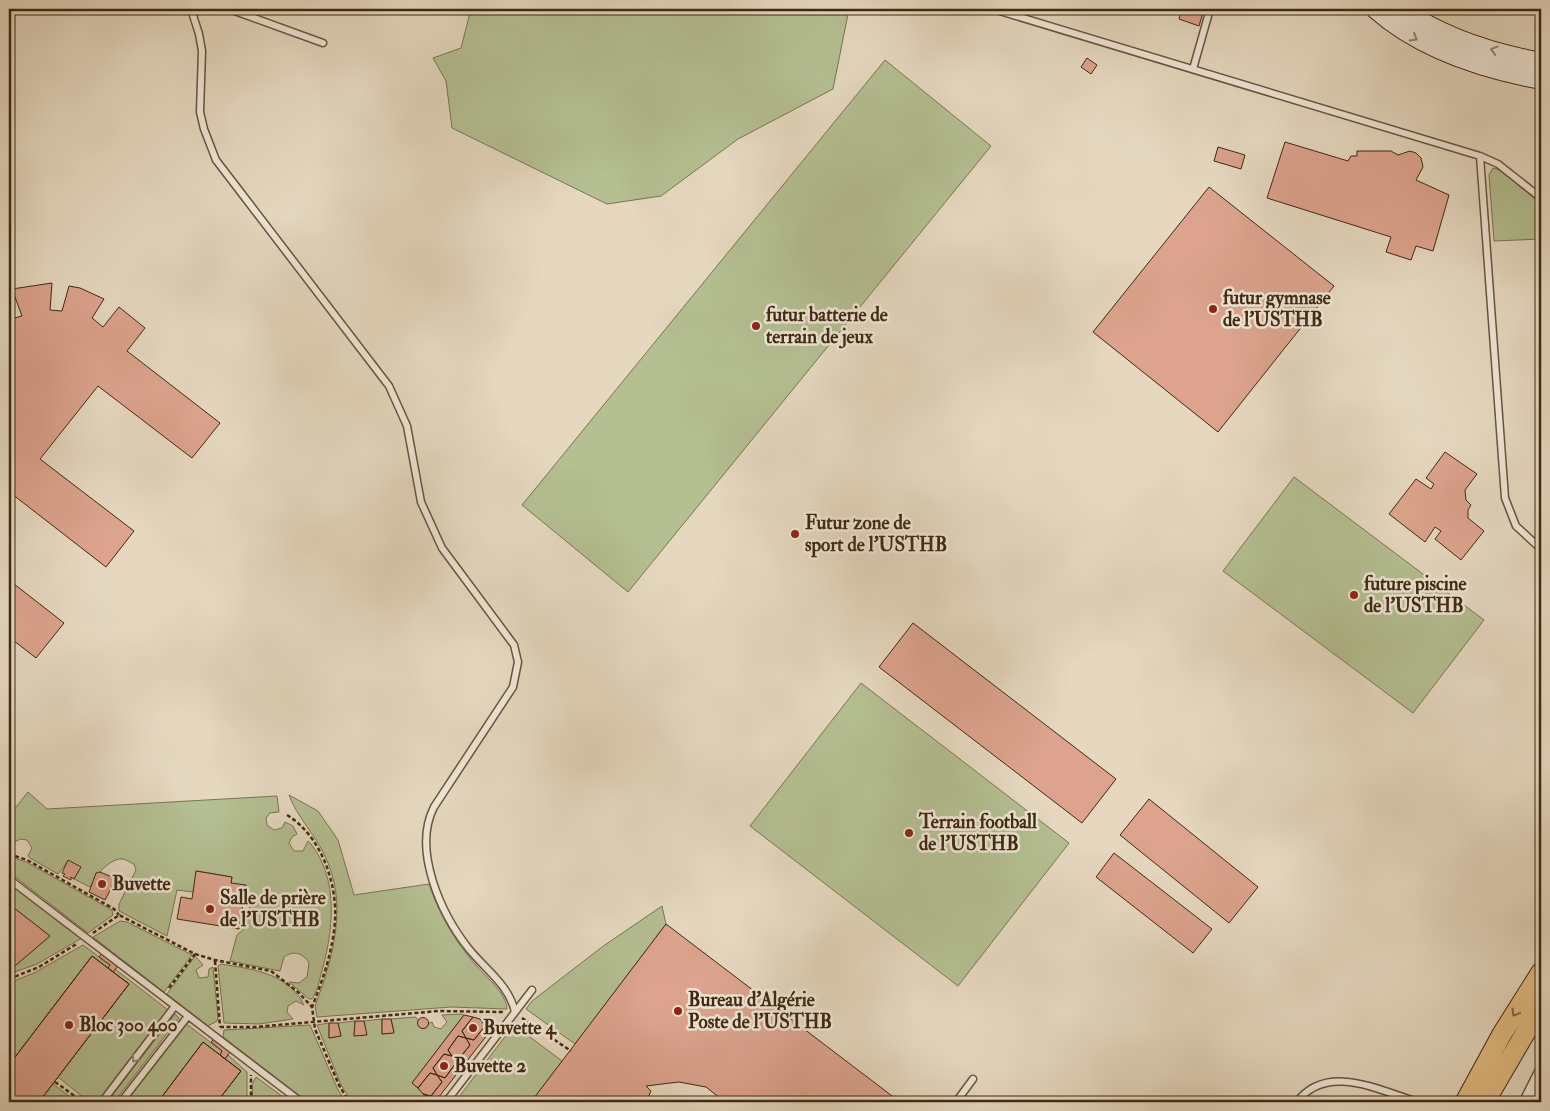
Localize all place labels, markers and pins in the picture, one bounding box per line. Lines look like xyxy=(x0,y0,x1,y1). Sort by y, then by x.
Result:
place label: futur gymnase de l'USTHB xyxy=(1223,286,1331,332)
place label: futur batterie de terrain de jeux xyxy=(766,303,888,349)
marker: futur gymnase de l'USTHB xyxy=(1207,303,1219,315)
marker: futur batterie de terrain de jeux xyxy=(750,320,762,332)
place label: Futur zone de sport de l'USTHB xyxy=(805,511,947,558)
marker: Futur zone de sport de l'USTHB xyxy=(789,528,801,540)
place label: future piscine de l'USTHB xyxy=(1364,572,1466,618)
marker: future piscine de l'USTHB xyxy=(1348,589,1360,601)
place label: Terrain football de l'USTHB xyxy=(918,810,1037,856)
marker: Terrain football de l'USTHB xyxy=(903,827,915,839)
place label: Buvette xyxy=(112,872,171,896)
marker: Buvette xyxy=(96,878,108,890)
place label: Salle de prière de l'USTHB xyxy=(220,886,326,932)
marker: Salle de prière de l'USTHB xyxy=(204,903,216,915)
place label: Bureau d'Algérie Poste de l'USTHB xyxy=(688,988,832,1034)
marker: Bureau d'Algérie Poste de l'USTHB xyxy=(672,1005,684,1017)
place label: Bloc 300 400 xyxy=(79,1013,178,1037)
place label: Buvette 4 xyxy=(483,1016,558,1040)
marker: Bloc 300 400 xyxy=(63,1019,75,1031)
marker: Buvette 4 xyxy=(467,1022,479,1034)
place label: Buvette 2 xyxy=(454,1054,527,1078)
marker: Buvette 2 xyxy=(438,1060,450,1072)

